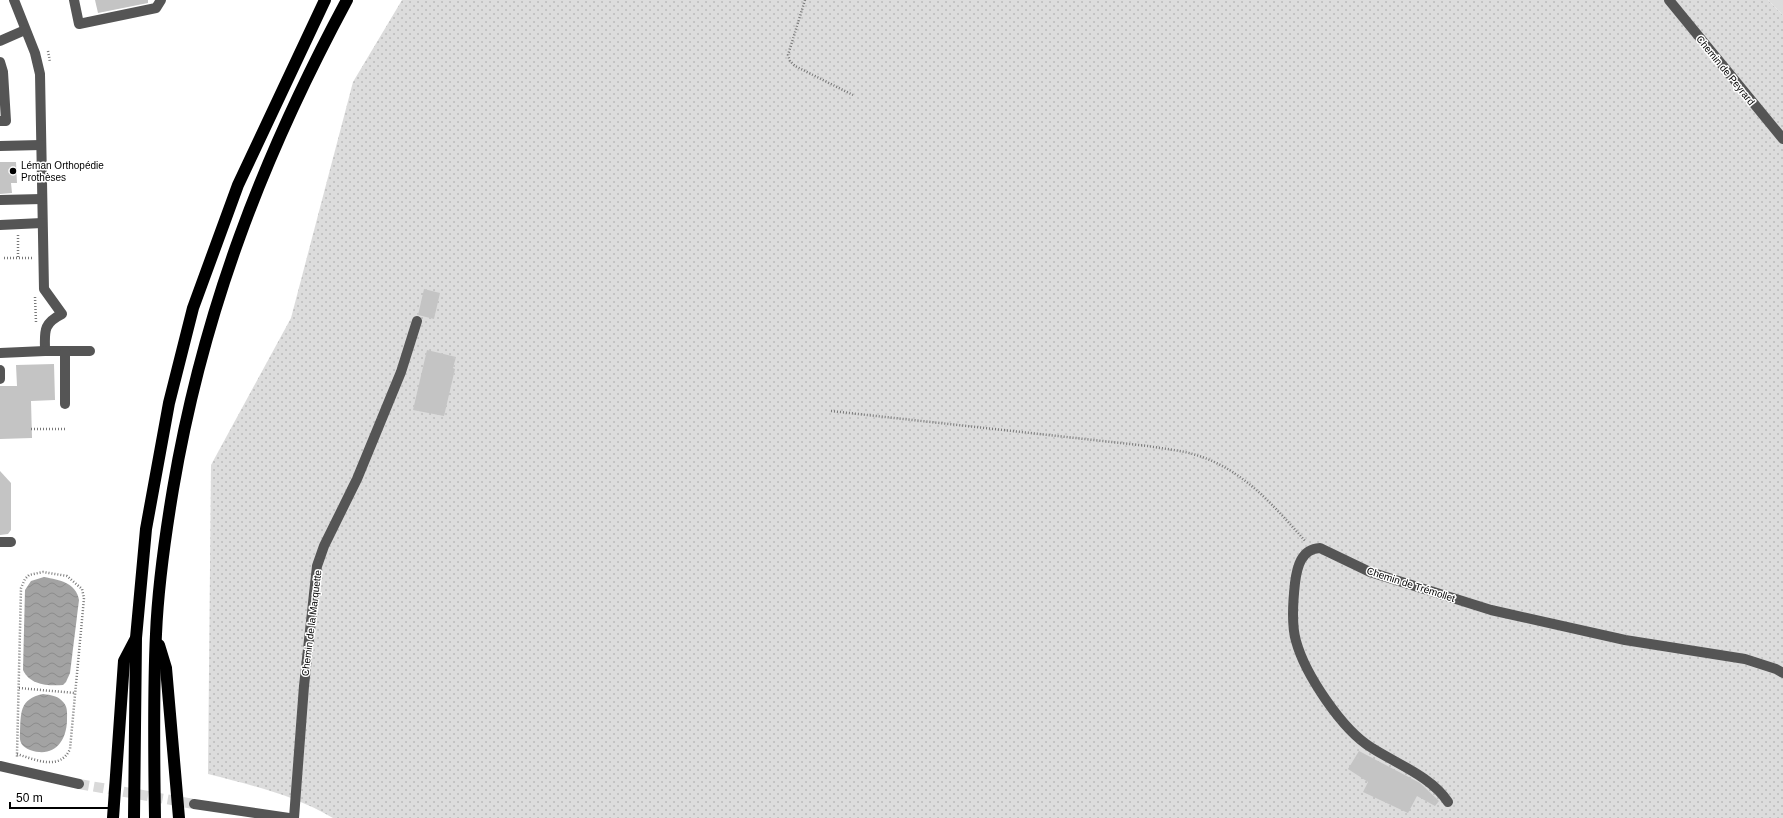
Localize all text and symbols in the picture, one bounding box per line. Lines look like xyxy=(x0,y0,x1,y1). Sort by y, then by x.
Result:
street label: Chemin de Peyrard xyxy=(1694,33,1757,107)
place label: Léman Orthopédie Prothèses xyxy=(21,160,104,183)
marker: Léman Orthopédie Prothèses xyxy=(8,166,18,176)
street label: Chemin de Trémollet xyxy=(1365,565,1457,604)
street label: Chemin de la Marquette xyxy=(300,569,324,677)
scale bar xyxy=(10,784,110,810)
text: 50 m xyxy=(16,791,43,805)

